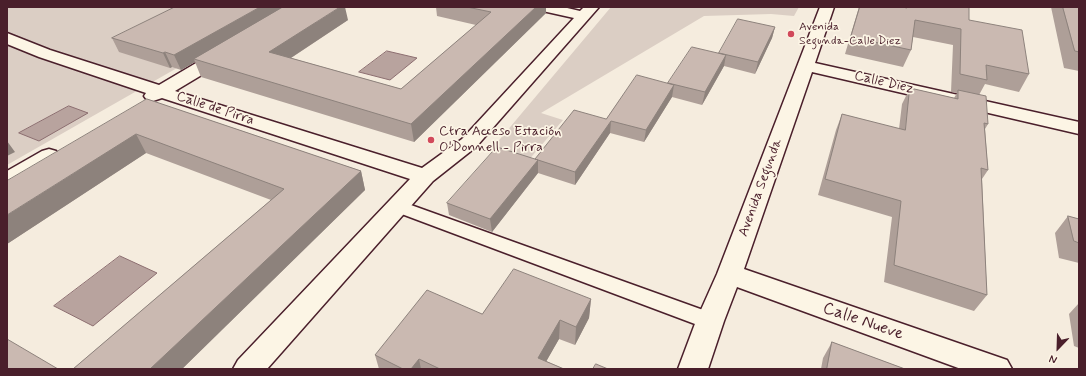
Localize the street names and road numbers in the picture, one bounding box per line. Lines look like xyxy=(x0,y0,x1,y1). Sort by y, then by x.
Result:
street label: Calle Diez xyxy=(853,68,915,98)
street label: Calle de Pirra xyxy=(174,89,256,129)
street label: Avenida Segunda xyxy=(736,137,786,239)
street label: Calle Nueve xyxy=(820,299,906,345)

